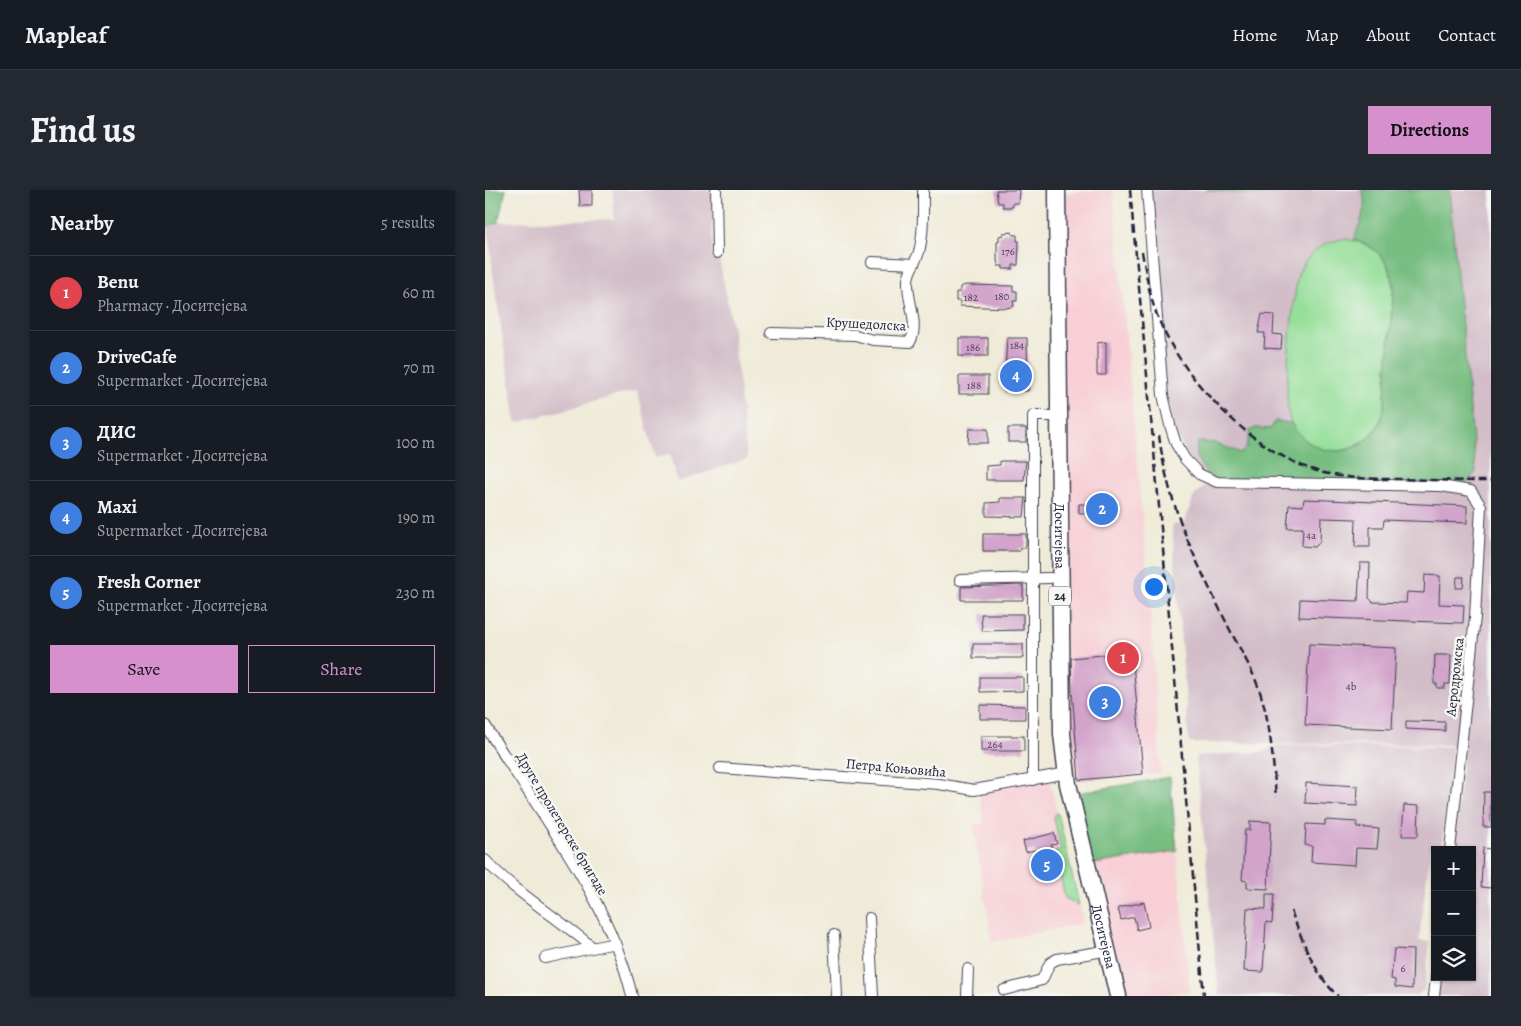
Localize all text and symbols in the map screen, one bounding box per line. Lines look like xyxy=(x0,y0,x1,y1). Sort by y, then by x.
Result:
text: Mapleaf xyxy=(25,19,107,51)
text: Home xyxy=(1232,23,1277,47)
text: Map xyxy=(1305,23,1338,47)
text: About xyxy=(1366,23,1410,47)
text: Contact xyxy=(1438,23,1496,47)
text: Find us xyxy=(30,106,136,154)
button: Directions xyxy=(1368,106,1491,154)
text: Nearby xyxy=(50,209,113,237)
text: 5 results xyxy=(381,212,435,234)
house number: 176 xyxy=(1001,244,1015,259)
text: Benu xyxy=(97,269,139,295)
text: 1 xyxy=(63,282,69,304)
text: 60 m xyxy=(403,282,435,304)
house number: 180 xyxy=(995,289,1010,304)
house number: 182 xyxy=(964,290,978,305)
text: Pharmacy · Доситејева xyxy=(97,295,247,317)
street label: Крушедолска xyxy=(825,312,907,336)
house number: 184 xyxy=(1010,338,1024,353)
house number: 186 xyxy=(966,340,980,355)
text: DriveCafe xyxy=(97,344,177,370)
text: 2 xyxy=(62,357,70,379)
text: 70 m xyxy=(403,357,435,379)
pin: 4 xyxy=(1000,357,1032,395)
text: Supermarket · Доситејева xyxy=(97,370,268,392)
house number: 188 xyxy=(967,378,981,393)
text: ДИС xyxy=(97,419,136,445)
text: 3 xyxy=(63,432,69,454)
text: 100 m xyxy=(396,432,435,454)
text: Supermarket · Доситејева xyxy=(97,445,268,467)
pin: 2 xyxy=(1086,490,1118,528)
text: Maxi xyxy=(97,494,137,520)
street label: Доситејева xyxy=(1050,503,1070,570)
text: 4 xyxy=(62,507,70,529)
text: 190 m xyxy=(397,507,435,529)
text: Supermarket · Доситејева xyxy=(97,520,268,542)
house number: 4a xyxy=(1306,528,1317,543)
text: Fresh Corner xyxy=(97,569,201,595)
your location xyxy=(1141,574,1167,600)
text: 5 xyxy=(63,582,69,604)
text: 230 m xyxy=(396,582,435,604)
road number: 24 xyxy=(1049,586,1071,606)
text: Supermarket · Доситејева xyxy=(97,595,268,617)
street label: Аеродромска xyxy=(1441,636,1469,718)
pin: 1 xyxy=(1107,639,1139,677)
button: Save xyxy=(50,645,238,693)
button: Share xyxy=(248,645,435,693)
house number: 4b xyxy=(1346,679,1357,694)
pin: 3 xyxy=(1089,683,1121,721)
house number: 264 xyxy=(987,737,1003,752)
street label: Друге пролетерске бригаде xyxy=(512,749,612,899)
street label: Петра Коњовића xyxy=(845,754,947,782)
pin: 5 xyxy=(1031,846,1063,884)
map controls xyxy=(1431,846,1476,981)
button: + xyxy=(1431,846,1476,891)
button: − xyxy=(1431,891,1476,936)
street label: Доситејева xyxy=(1087,902,1121,971)
button: layers xyxy=(1431,936,1476,981)
house number: 6 xyxy=(1400,961,1406,976)

